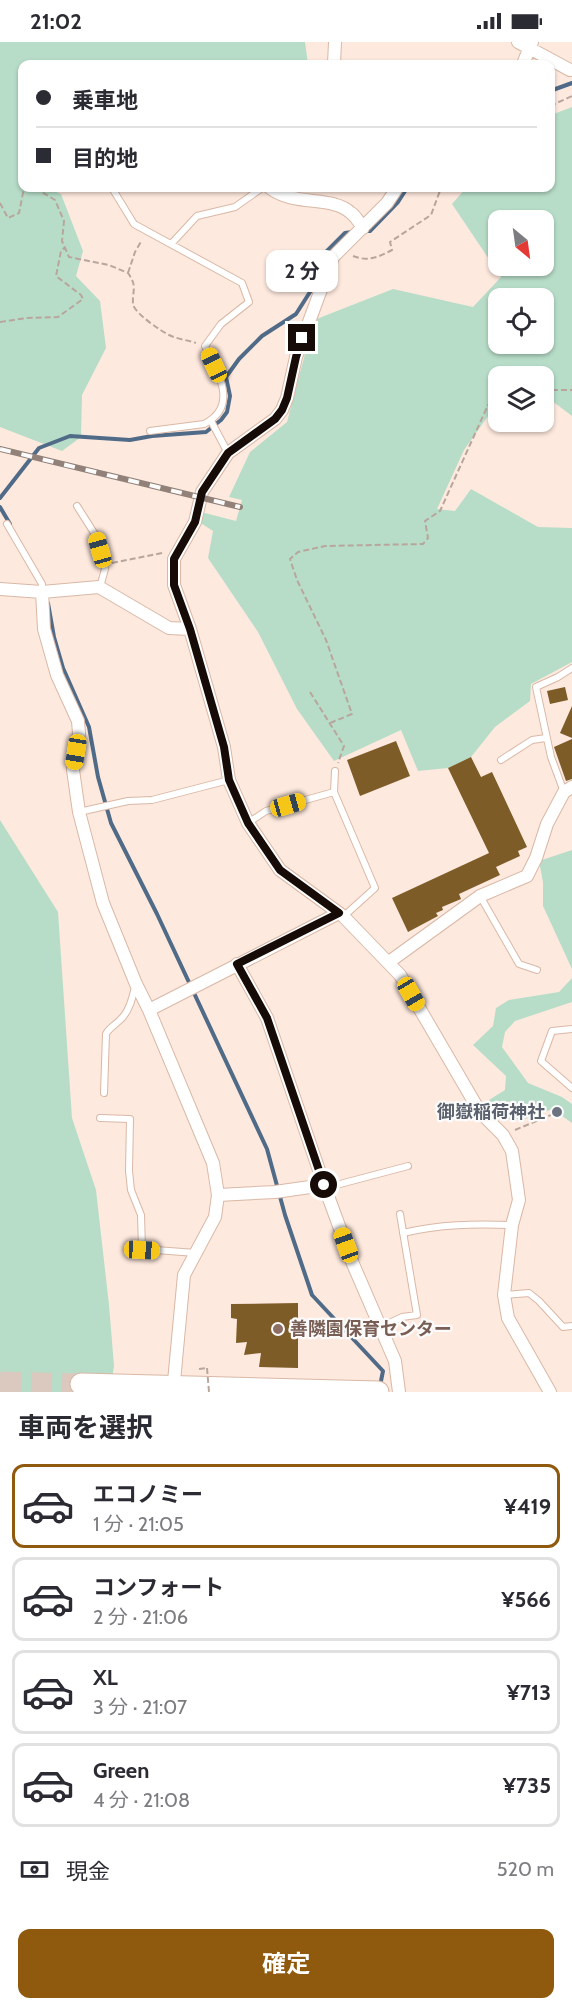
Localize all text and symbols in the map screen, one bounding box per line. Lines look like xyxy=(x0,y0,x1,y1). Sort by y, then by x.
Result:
text: 21:02 xyxy=(30,8,82,35)
text: 乗車地 xyxy=(72,87,138,114)
text: 目的地 xyxy=(72,145,138,172)
north arrow xyxy=(488,210,554,276)
map controls xyxy=(488,210,554,432)
callout: 2 分 xyxy=(266,251,338,293)
text: 2 分 xyxy=(284,259,320,283)
button: locate xyxy=(488,288,554,354)
route end xyxy=(288,324,315,351)
car xyxy=(198,345,230,385)
button: layers xyxy=(488,366,554,432)
car xyxy=(86,530,114,570)
car xyxy=(64,733,88,771)
car xyxy=(268,791,308,819)
car xyxy=(394,974,428,1014)
place label: 御嶽稲荷神社 xyxy=(436,1101,545,1123)
marker: 御嶽稲荷神社 xyxy=(550,1105,564,1119)
route start xyxy=(310,1171,337,1198)
car xyxy=(331,1225,361,1265)
car xyxy=(124,1240,160,1260)
place label: 善隣園保育センター xyxy=(290,1318,452,1340)
marker: 善隣園保育センター xyxy=(271,1322,285,1336)
text: 車両を選択 xyxy=(18,1411,153,1444)
icon: car xyxy=(21,1479,75,1533)
text: エコノミー xyxy=(93,1481,203,1508)
text: ¥419 xyxy=(504,1493,551,1520)
text: 1 分 · 21:05 xyxy=(93,1512,184,1536)
icon: car xyxy=(21,1572,75,1626)
text: コンフォート xyxy=(93,1574,224,1601)
text: ¥566 xyxy=(501,1586,551,1613)
text: 2 分 · 21:06 xyxy=(93,1605,188,1629)
text: XL xyxy=(93,1664,118,1691)
icon: car xyxy=(21,1665,75,1719)
text: ¥713 xyxy=(507,1679,551,1706)
text: 3 分 · 21:07 xyxy=(93,1695,187,1719)
text: Green xyxy=(93,1757,149,1784)
icon: car xyxy=(21,1758,75,1812)
text: ¥735 xyxy=(503,1772,551,1799)
text: 4 分 · 21:08 xyxy=(93,1788,190,1812)
icon: cash xyxy=(18,1853,51,1886)
text: 520 m xyxy=(497,1857,554,1881)
text: 現金 xyxy=(66,1858,110,1885)
button: 確定 xyxy=(18,1929,554,1998)

